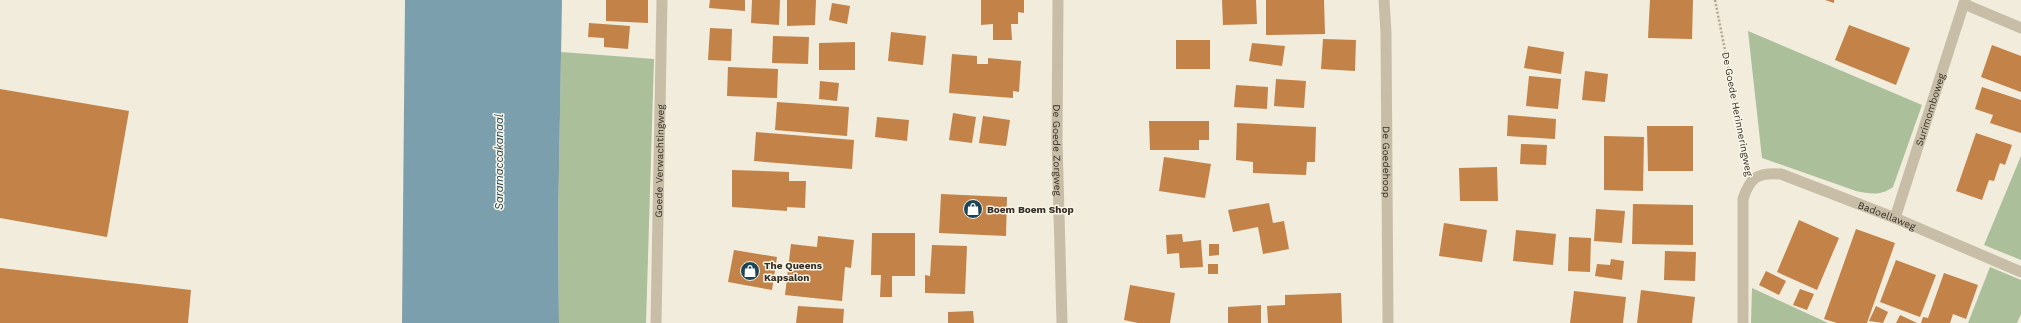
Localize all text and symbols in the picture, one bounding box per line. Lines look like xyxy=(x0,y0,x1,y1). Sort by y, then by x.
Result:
street label: De Goede Herinneringweg xyxy=(1720,51,1755,178)
street label: Surimomboweg xyxy=(1914,71,1947,147)
street label: Goede Verwachtingweg xyxy=(653,104,666,218)
street label: De Goede Zorgweg xyxy=(1051,104,1064,197)
water label: Saramaccakanaal xyxy=(493,113,506,210)
street label: De Goedehoop xyxy=(1381,126,1392,198)
shop icon: Boem Boem Shop xyxy=(962,198,984,220)
street label: Badoellaweg xyxy=(1856,199,1918,233)
place label: Boem Boem Shop xyxy=(987,204,1074,215)
shop icon: The Queens Kapsalon xyxy=(739,260,761,282)
place label: The Queens Kapsalon xyxy=(764,260,823,283)

